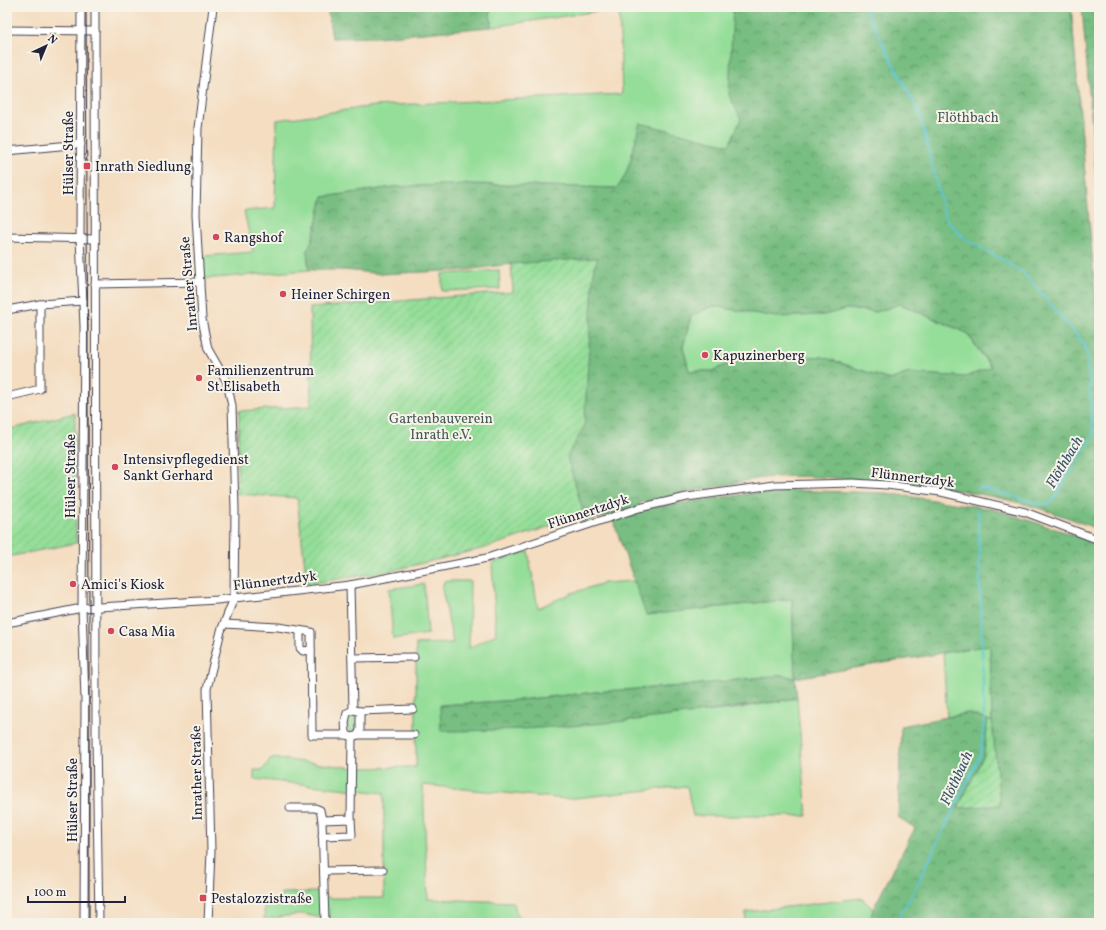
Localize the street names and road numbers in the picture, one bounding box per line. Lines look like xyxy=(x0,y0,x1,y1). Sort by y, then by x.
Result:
street label: Hülser Straße xyxy=(60,110,79,195)
street label: Inrather Straße xyxy=(176,235,203,332)
street label: Hülser Straße xyxy=(62,433,81,518)
street label: Flünnertzdyk xyxy=(870,464,956,493)
street label: Flünnertzdyk xyxy=(545,490,632,534)
street label: Flünnertzdyk xyxy=(232,567,318,596)
street label: Inrather Straße xyxy=(187,725,208,821)
street label: Hülser Straße xyxy=(64,757,83,842)

